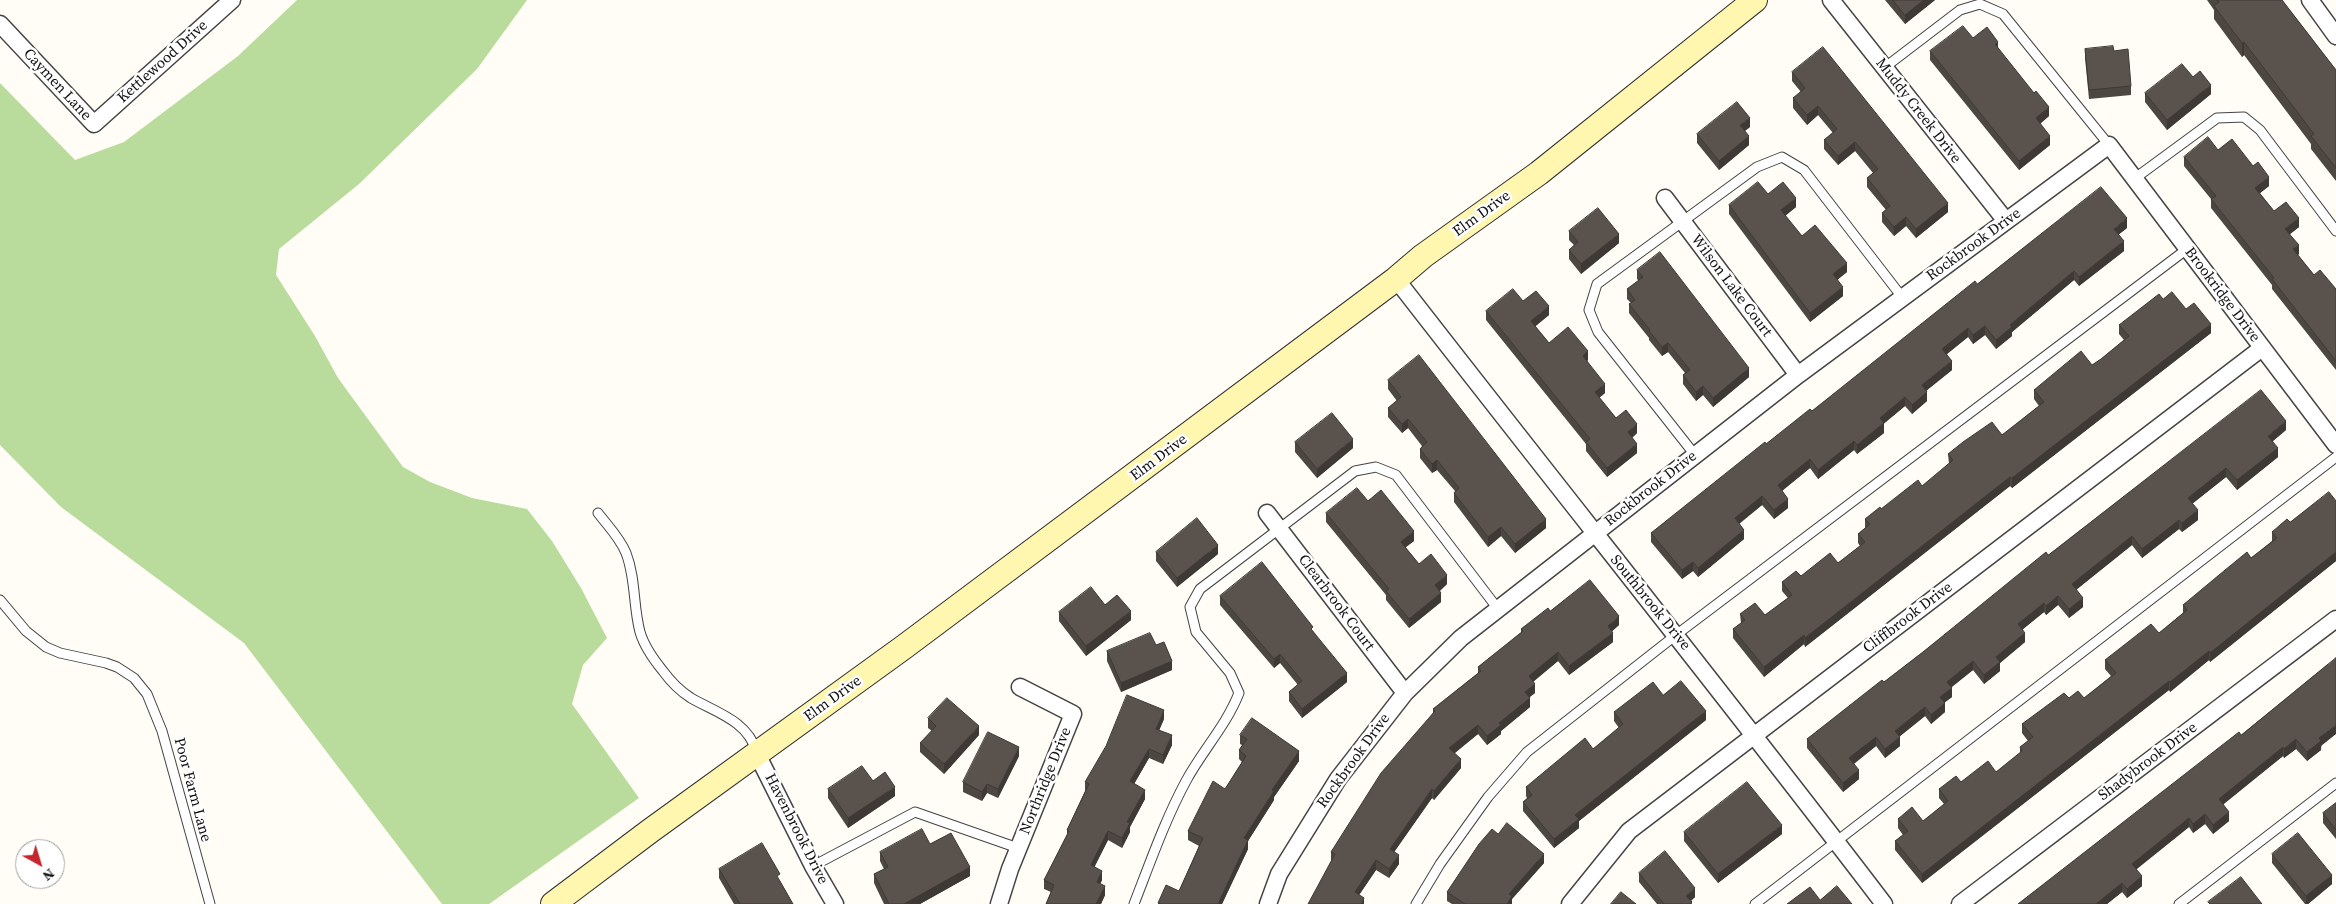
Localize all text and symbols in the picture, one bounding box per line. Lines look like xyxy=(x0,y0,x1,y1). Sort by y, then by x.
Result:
street label: Kettlewood Drive xyxy=(114,17,212,107)
street label: Caymen Lane xyxy=(19,45,95,125)
street label: Muddy Creek Drive xyxy=(1871,55,1965,167)
street label: Elm Drive xyxy=(1450,187,1514,241)
street label: Rockbrook Drive xyxy=(1923,205,2025,285)
street label: Wilson Lake Court xyxy=(1687,231,1775,341)
street label: Brookridge Drive xyxy=(2180,244,2264,346)
street label: Elm Drive xyxy=(1127,431,1191,485)
street label: Rockbrook Drive xyxy=(1601,447,1701,531)
street label: Clearbrook Court xyxy=(1294,551,1378,655)
street label: Southbrook Drive xyxy=(1606,552,1694,654)
street label: Cliffbrook Drive xyxy=(1860,579,1956,657)
street label: Elm Drive xyxy=(801,672,865,726)
street label: Rockbrook Drive xyxy=(1314,710,1394,812)
street label: Shadybrook Drive xyxy=(2095,719,2201,805)
street label: Northridge Drive xyxy=(1016,725,1076,837)
street label: Poor Farm Lane xyxy=(169,736,215,844)
street label: Havenbrook Drive xyxy=(760,771,832,887)
north arrow xyxy=(15,839,65,889)
text: N xyxy=(39,864,59,886)

